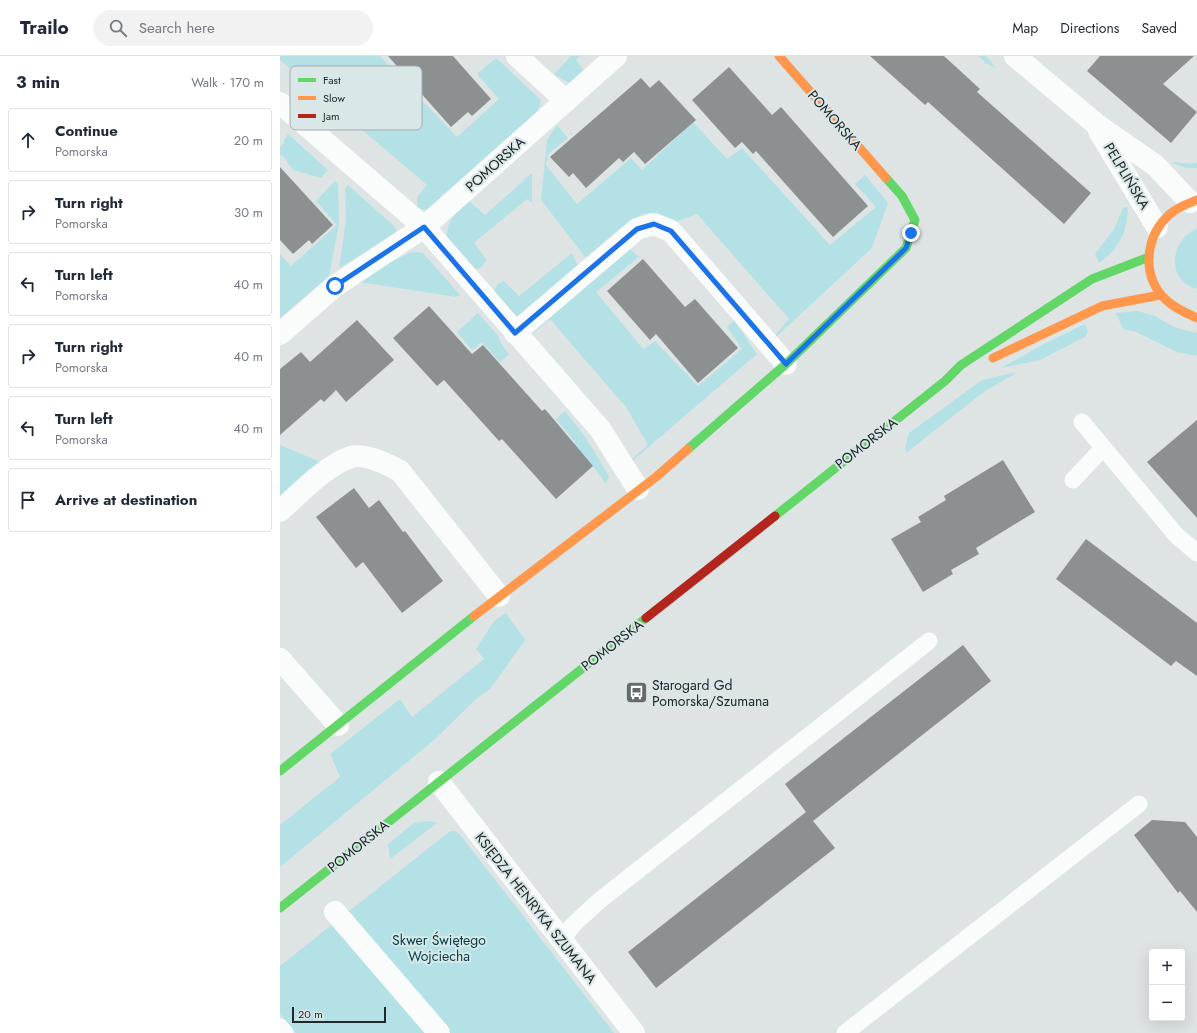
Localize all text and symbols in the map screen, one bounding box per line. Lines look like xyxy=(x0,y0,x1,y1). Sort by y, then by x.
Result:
search box xyxy=(93,10,373,46)
text: Trailo xyxy=(20,14,69,41)
icon: search xyxy=(107,17,129,39)
text: Search here xyxy=(139,17,215,39)
text: Map xyxy=(1012,18,1038,38)
text: Directions xyxy=(1060,18,1120,38)
text: Saved xyxy=(1142,18,1177,38)
legend xyxy=(290,66,422,130)
text: 3 min xyxy=(16,70,60,94)
text: Fast xyxy=(323,72,341,88)
text: Walk · 170 m xyxy=(191,73,264,92)
street label: POMORSKA xyxy=(803,86,867,155)
text: Slow xyxy=(323,90,345,106)
text: Jam xyxy=(321,108,340,124)
text: Continue xyxy=(55,120,118,142)
icon: ahead xyxy=(17,129,39,151)
text: 20 m xyxy=(234,131,263,150)
street label: POMORSKA xyxy=(461,131,530,196)
street label: PELPLIŃSKA xyxy=(1099,139,1155,214)
text: Pomorska xyxy=(55,142,108,161)
text: Turn right xyxy=(55,192,123,214)
icon: right xyxy=(17,201,39,223)
text: 30 m xyxy=(234,203,263,222)
text: Pomorska xyxy=(55,214,108,233)
route end xyxy=(902,224,920,242)
text: Turn left xyxy=(55,264,113,286)
icon: left xyxy=(17,273,39,295)
text: 40 m xyxy=(234,275,263,294)
route start xyxy=(326,277,344,295)
text: Pomorska xyxy=(55,286,108,305)
text: Turn right xyxy=(55,336,123,358)
icon: right xyxy=(17,345,39,367)
text: 40 m xyxy=(234,347,263,366)
text: Pomorska xyxy=(55,358,108,377)
text: Turn left xyxy=(55,408,113,430)
street label: POMORSKA xyxy=(831,412,902,474)
icon: left xyxy=(17,417,39,439)
text: 40 m xyxy=(234,419,263,438)
text: Pomorska xyxy=(55,430,108,449)
icon: arrive xyxy=(17,489,39,511)
text: Arrive at destination xyxy=(55,489,197,511)
street label: POMORSKA xyxy=(577,614,648,676)
place label: Starogard Gd Pomorska/Szumana xyxy=(652,675,769,711)
bus stop icon: Starogard Gd Pomorska/Szumana xyxy=(624,680,650,706)
street label: POMORSKA xyxy=(323,815,394,877)
street label: KSIĘDZA HENRYKA SZUMANA xyxy=(470,828,602,989)
park label: Skwer Świętego Wojciecha xyxy=(392,930,486,966)
map controls xyxy=(1149,949,1185,1021)
button: + xyxy=(1149,949,1185,985)
button: − xyxy=(1149,985,1185,1021)
scale bar xyxy=(292,1005,386,1024)
text: 20 m xyxy=(298,1006,323,1022)

